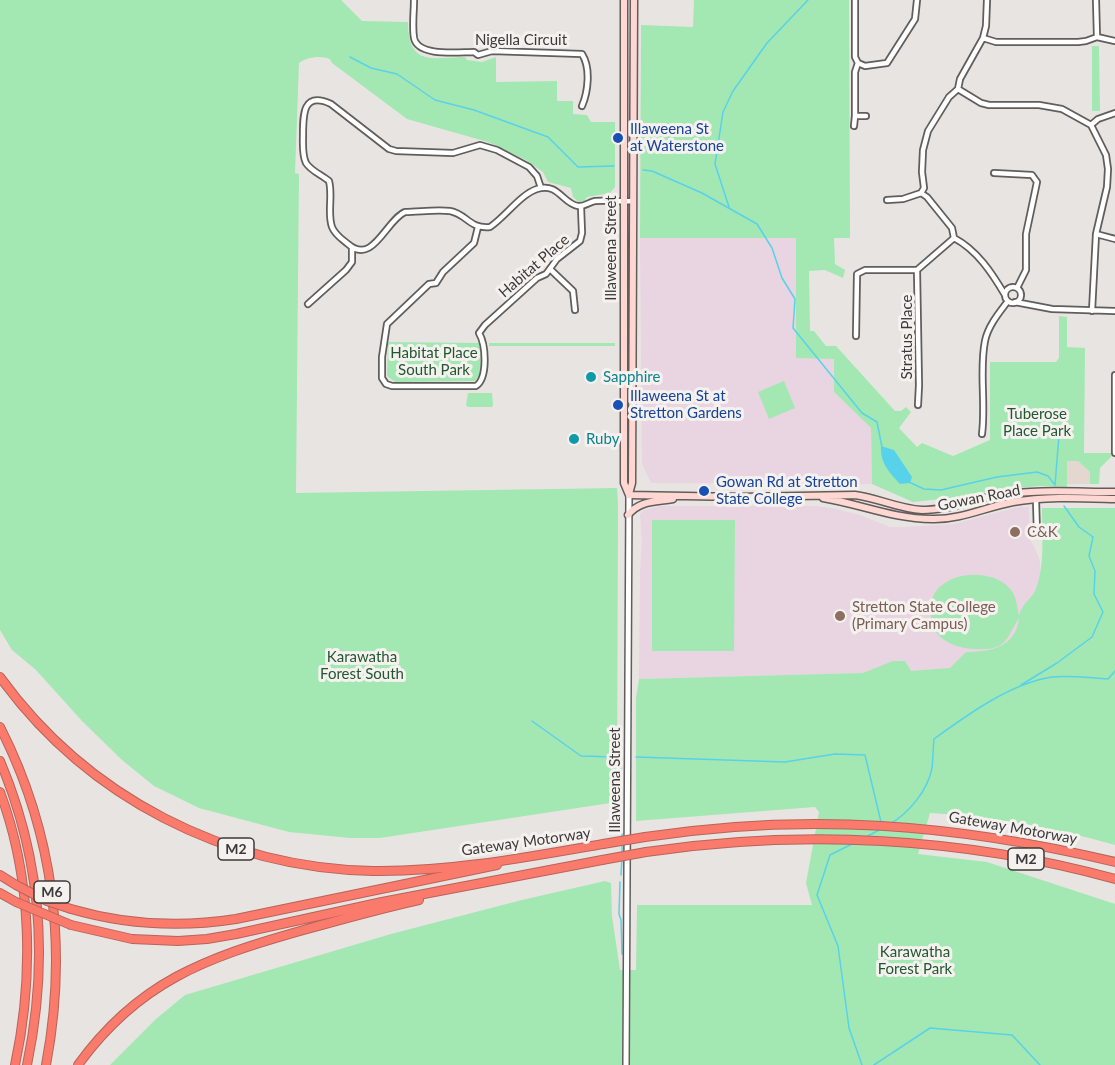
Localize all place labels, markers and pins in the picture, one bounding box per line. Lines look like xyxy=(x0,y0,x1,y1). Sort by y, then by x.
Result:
place label: Illaweena St at Waterstone xyxy=(630,120,724,155)
marker: Illaweena St at Waterstone xyxy=(611,131,625,145)
place label: Sapphire xyxy=(603,368,660,386)
marker: Sapphire xyxy=(584,370,598,384)
place label: Illaweena St at Stretton Gardens xyxy=(630,387,742,422)
marker: Illaweena St at Stretton Gardens xyxy=(611,398,625,412)
place label: Ruby xyxy=(586,430,619,448)
marker: Ruby xyxy=(567,432,581,446)
place label: Gowan Rd at Stretton State College xyxy=(716,473,858,508)
marker: Gowan Rd at Stretton State College xyxy=(697,484,711,498)
place label: C&K xyxy=(1027,523,1058,541)
marker: C&K xyxy=(1008,525,1022,539)
place label: Stretton State College (Primary Campus) xyxy=(852,598,996,633)
marker: Stretton State College (Primary Campus) xyxy=(833,609,847,623)

